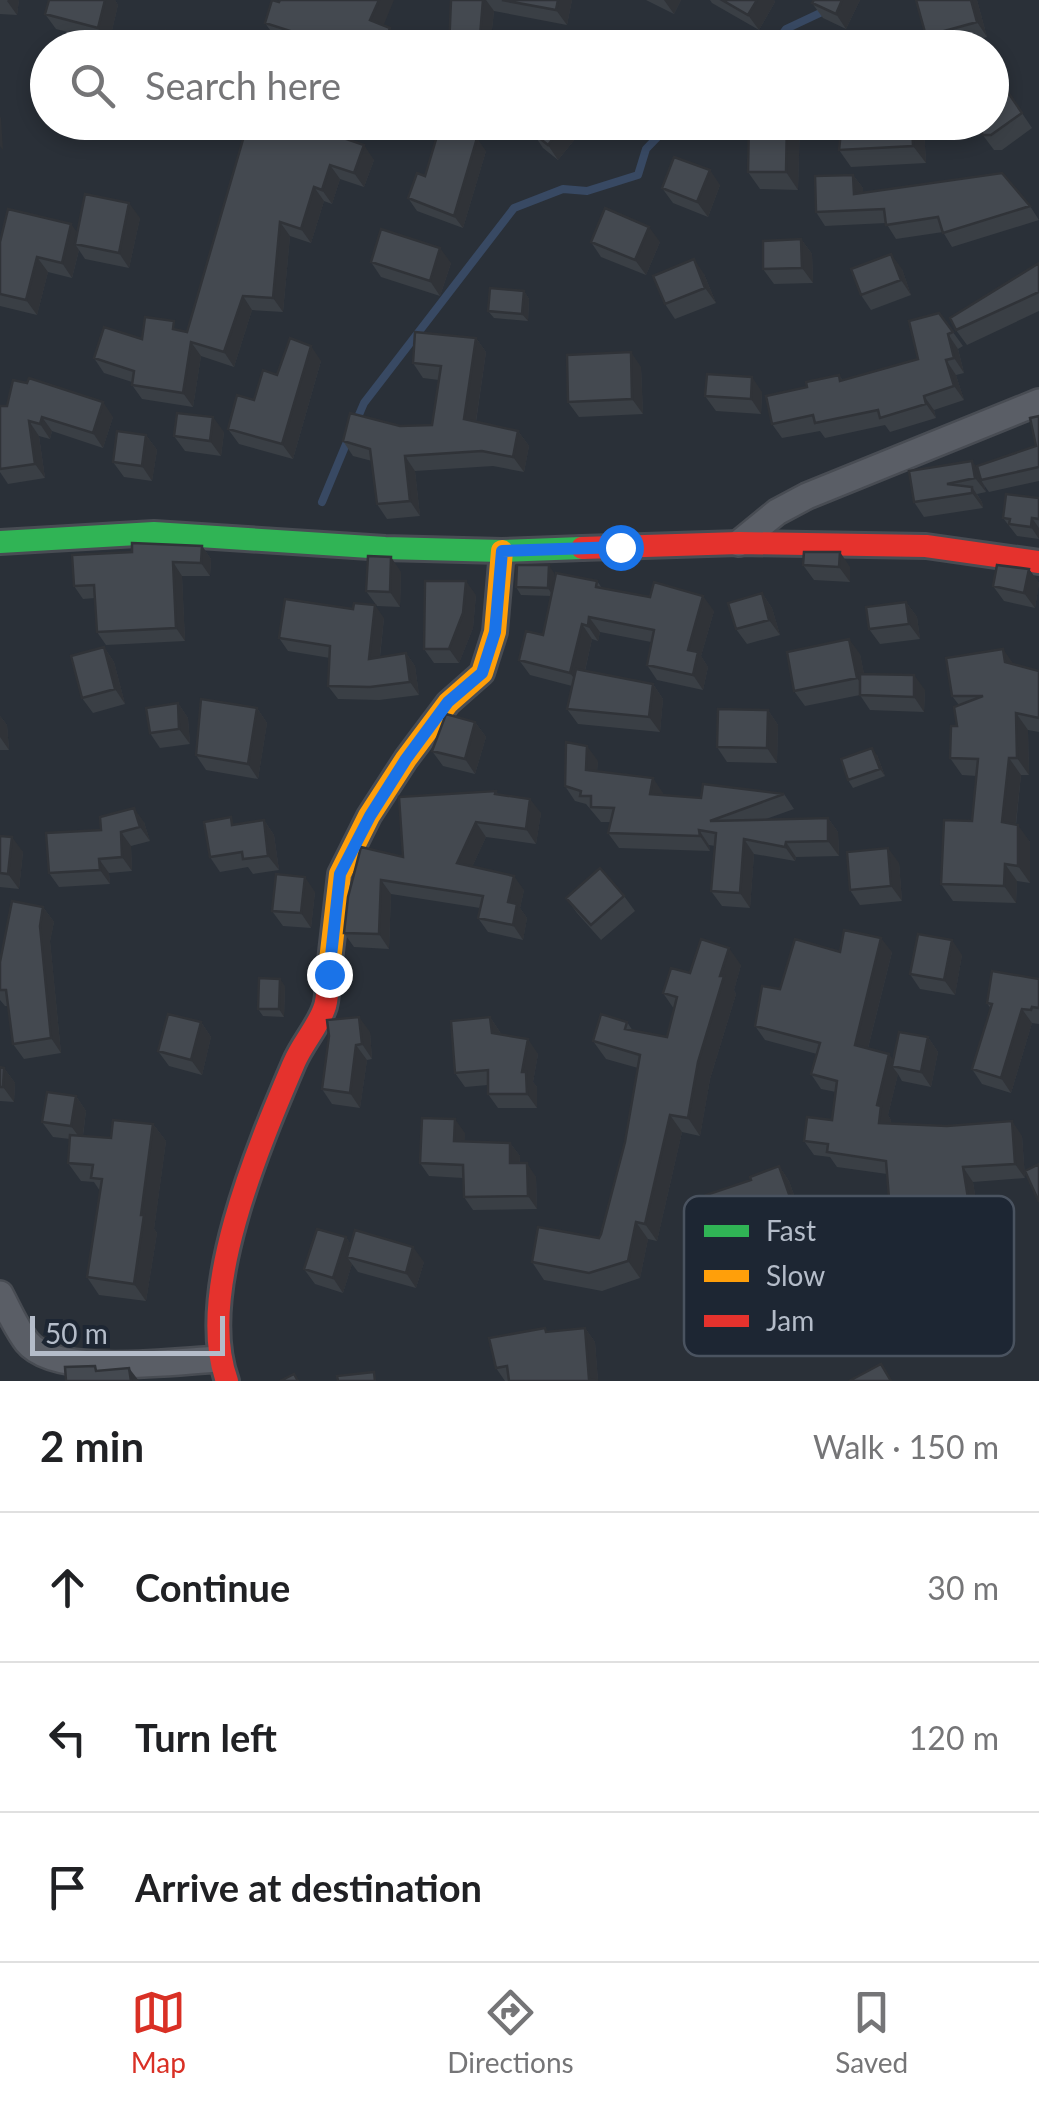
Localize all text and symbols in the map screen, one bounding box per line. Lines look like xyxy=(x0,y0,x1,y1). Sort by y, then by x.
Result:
search box xyxy=(30,30,1009,140)
icon: search xyxy=(65,58,120,113)
text: Search here xyxy=(145,62,341,108)
route start xyxy=(598,525,644,571)
route end xyxy=(307,952,353,998)
legend xyxy=(684,1196,1014,1356)
text: Fast xyxy=(766,1213,816,1247)
text: Slow xyxy=(766,1258,825,1292)
text: Jam xyxy=(766,1303,814,1337)
scale bar xyxy=(30,1311,225,1356)
text: 50 m xyxy=(45,1316,108,1350)
text: 2 min xyxy=(40,1421,144,1471)
text: Walk · 150 m xyxy=(813,1427,999,1466)
icon: ahead xyxy=(40,1560,95,1615)
text: Continue xyxy=(135,1564,290,1610)
text: 30 m xyxy=(927,1568,999,1607)
icon: left xyxy=(40,1710,95,1765)
text: Turn left xyxy=(135,1714,277,1760)
text: 120 m xyxy=(909,1718,999,1757)
icon: arrive xyxy=(40,1860,95,1915)
text: Arrive at destination xyxy=(135,1864,482,1910)
tab: Map xyxy=(131,1985,186,2079)
tab: Directions xyxy=(447,1985,574,2079)
tab: Saved xyxy=(835,1985,908,2079)

